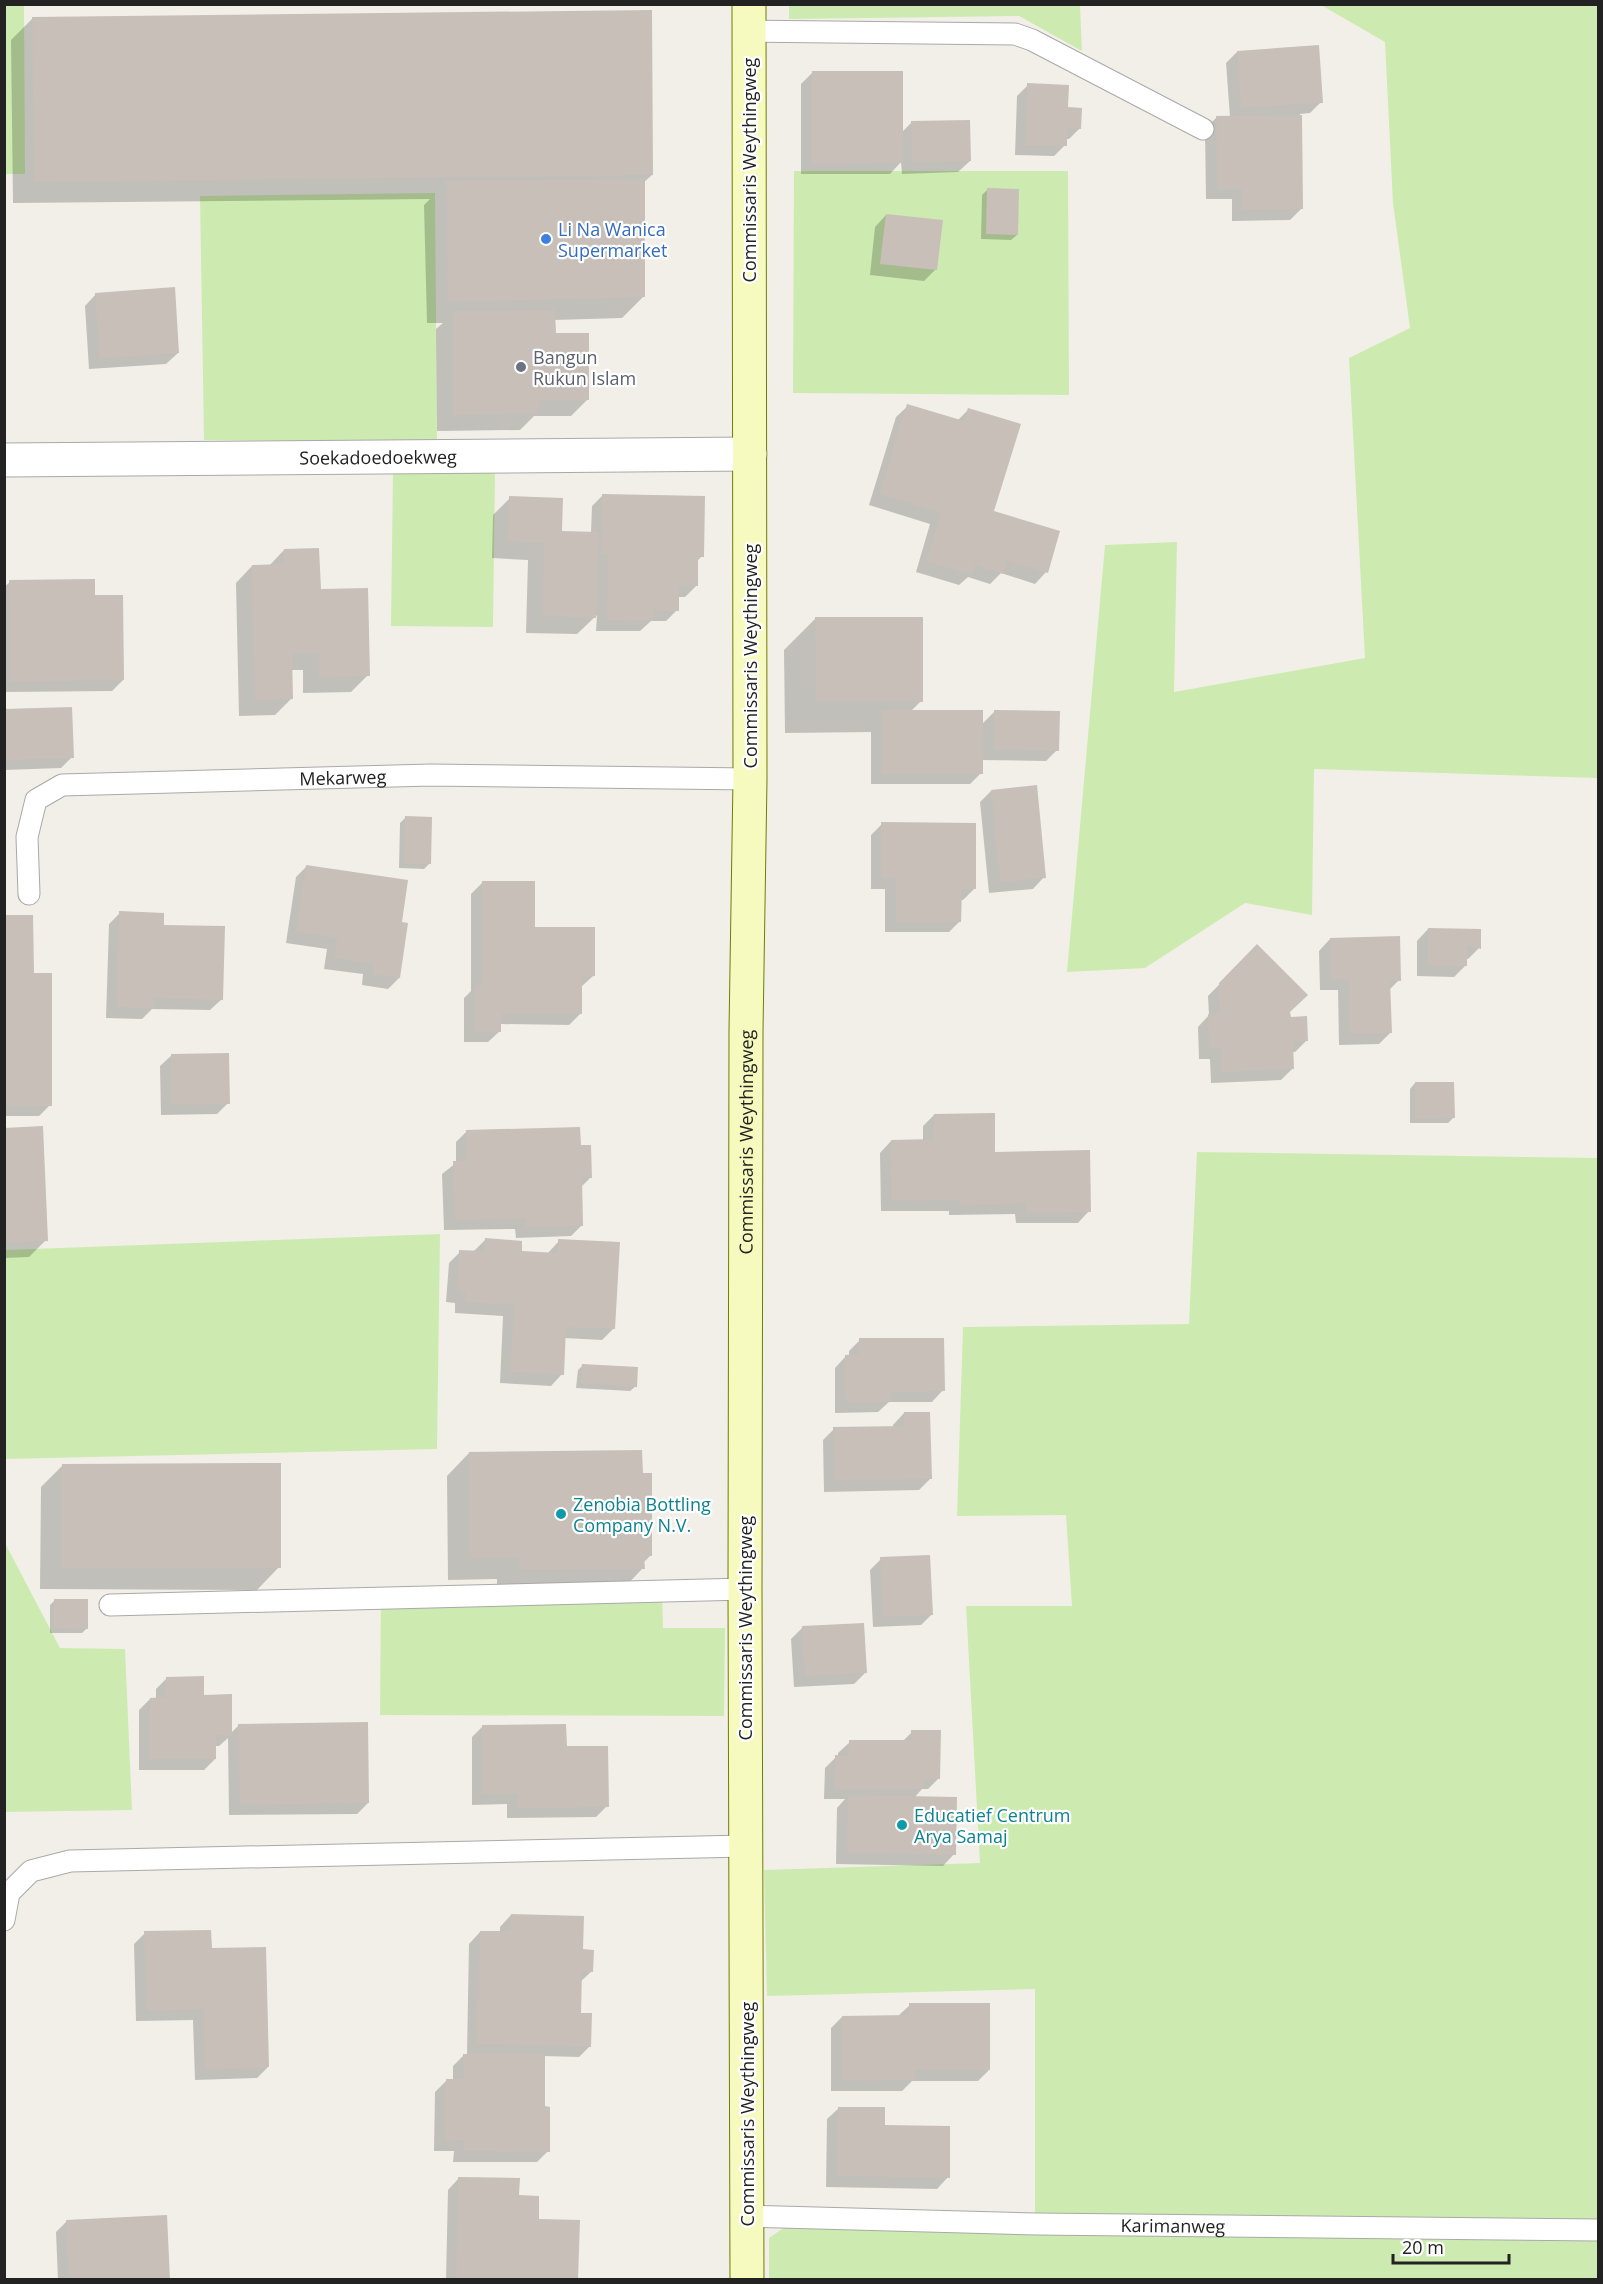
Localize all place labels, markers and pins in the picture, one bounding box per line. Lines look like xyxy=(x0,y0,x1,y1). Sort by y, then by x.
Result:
place label: Li Na Wanica Supermarket xyxy=(558,217,667,262)
marker: Li Na Wanica Supermarket xyxy=(539,232,553,246)
place label: Bangun Rukun Islam xyxy=(533,345,636,390)
marker: Bangun Rukun Islam xyxy=(514,360,528,374)
place label: Zenobia Bottling Company N.V. xyxy=(573,1492,711,1537)
marker: Zenobia Bottling Company N.V. xyxy=(554,1507,568,1521)
place label: Educatief Centrum Arya Samaj xyxy=(914,1803,1070,1848)
marker: Educatief Centrum Arya Samaj xyxy=(895,1818,909,1832)

